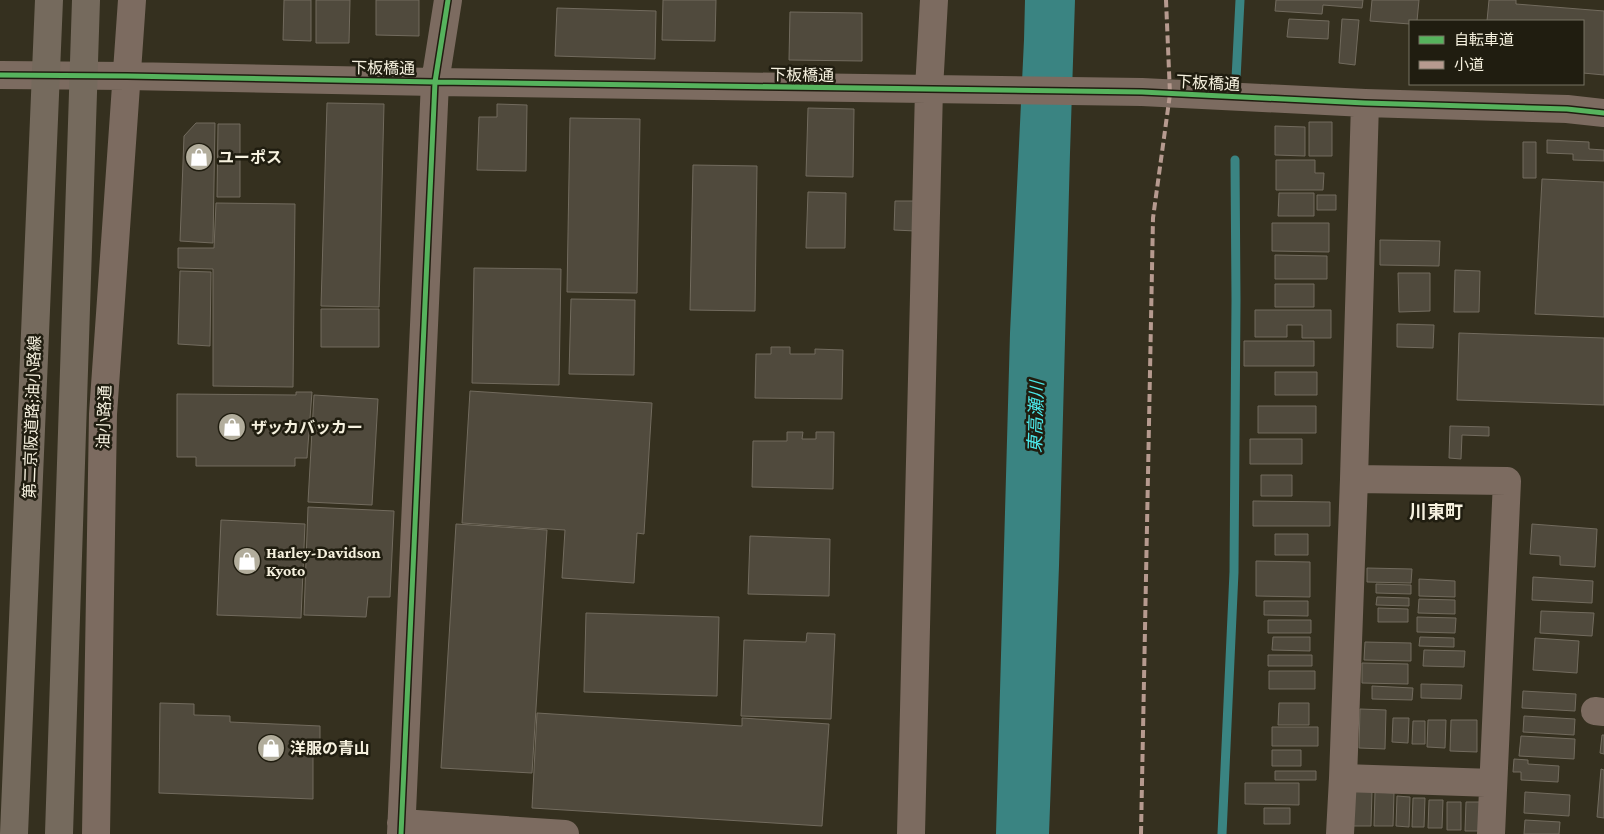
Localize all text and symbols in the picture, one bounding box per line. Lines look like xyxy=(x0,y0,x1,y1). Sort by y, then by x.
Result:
legend xyxy=(1409,20,1584,85)
text: 自転車道 xyxy=(1454,32,1514,48)
text: 小道 xyxy=(1454,57,1484,73)
street label: 下板橋通 xyxy=(351,59,415,77)
street label: 下板橋通 xyxy=(770,66,834,84)
street label: 下板橋通 xyxy=(1176,73,1240,93)
shop icon: ユーポス xyxy=(184,142,214,172)
place label: ユーポス xyxy=(218,149,282,166)
street label: 第二京阪道路;油小路線 xyxy=(21,335,44,499)
water label: 東高瀬川 xyxy=(1025,379,1047,453)
street label: 油小路通 xyxy=(94,385,114,449)
shop icon: ザッカバッカー xyxy=(217,412,247,442)
place label: ザッカバッカー xyxy=(251,419,363,436)
district label: 川東町 xyxy=(1409,502,1463,522)
place label: Harley-Davidson Kyoto xyxy=(266,544,381,579)
shop icon: Harley-Davidson Kyoto xyxy=(232,546,262,576)
shop icon: 洋服の青山 xyxy=(256,733,286,763)
place label: 洋服の青山 xyxy=(290,740,370,757)

